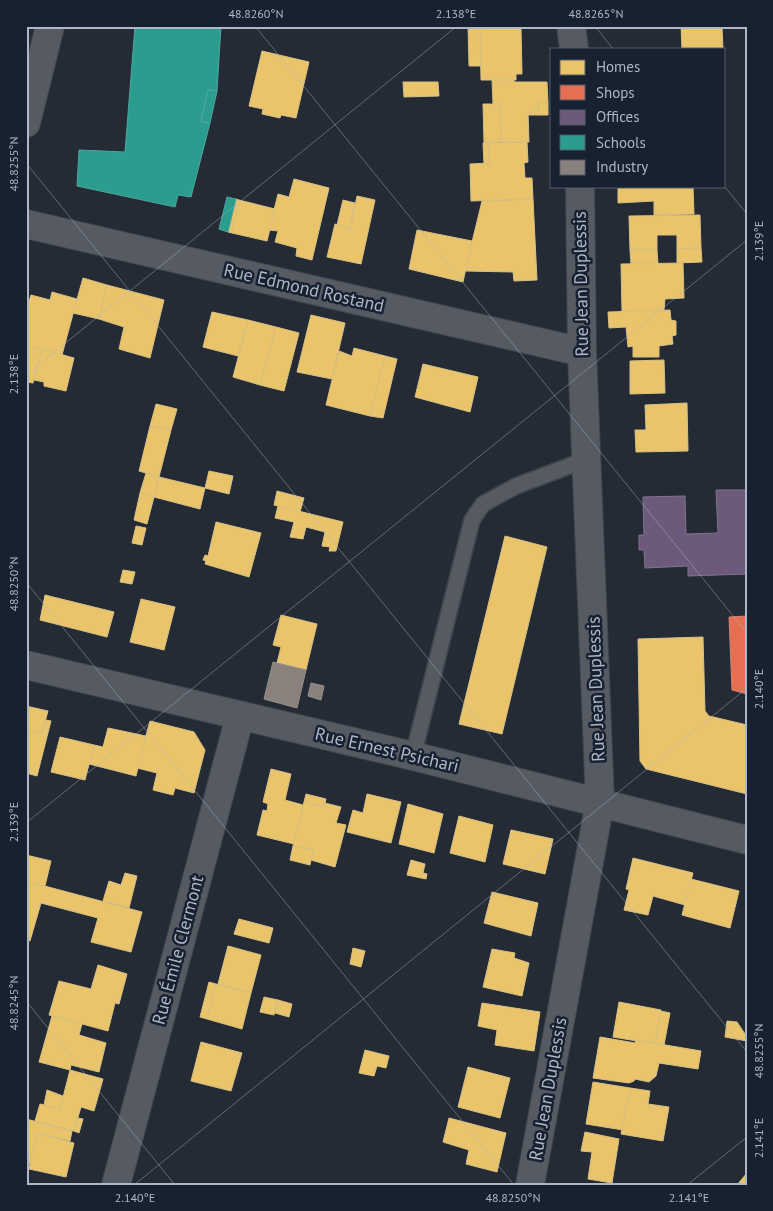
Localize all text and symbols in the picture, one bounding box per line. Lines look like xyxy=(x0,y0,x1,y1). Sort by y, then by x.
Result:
text: 48.8260°N xyxy=(229,6,283,21)
text: 2.138°E xyxy=(436,6,476,21)
text: 48.8265°N xyxy=(569,6,623,21)
legend xyxy=(550,48,726,188)
text: Homes xyxy=(596,57,640,76)
text: Shops xyxy=(596,83,635,102)
text: Offices xyxy=(596,107,640,126)
text: Schools xyxy=(596,133,646,152)
text: 48.8255°N xyxy=(6,137,21,191)
text: Industry xyxy=(596,157,648,176)
street label: Rue Jean Duplessis xyxy=(568,211,593,357)
text: 2.139°E xyxy=(751,221,766,261)
street label: Rue Edmond Rostand xyxy=(222,258,386,317)
text: 2.138°E xyxy=(6,354,21,394)
text: 48.8250°N xyxy=(6,557,21,611)
street label: Rue Jean Duplessis xyxy=(581,616,610,762)
text: 2.140°E xyxy=(751,669,766,709)
street label: Rue Ernest Psichari xyxy=(313,722,461,777)
text: 2.139°E xyxy=(6,802,21,842)
street label: Rue Émile Clermont xyxy=(147,873,208,1027)
text: 48.8245°N xyxy=(6,976,21,1030)
street label: Rue Jean Duplessis xyxy=(524,1015,571,1162)
text: 48.8255°N xyxy=(751,1024,766,1078)
text: 2.141°E xyxy=(751,1118,766,1158)
text: 2.140°E xyxy=(115,1190,155,1205)
text: 48.8250°N xyxy=(486,1190,540,1205)
text: 2.141°E xyxy=(669,1190,709,1205)

